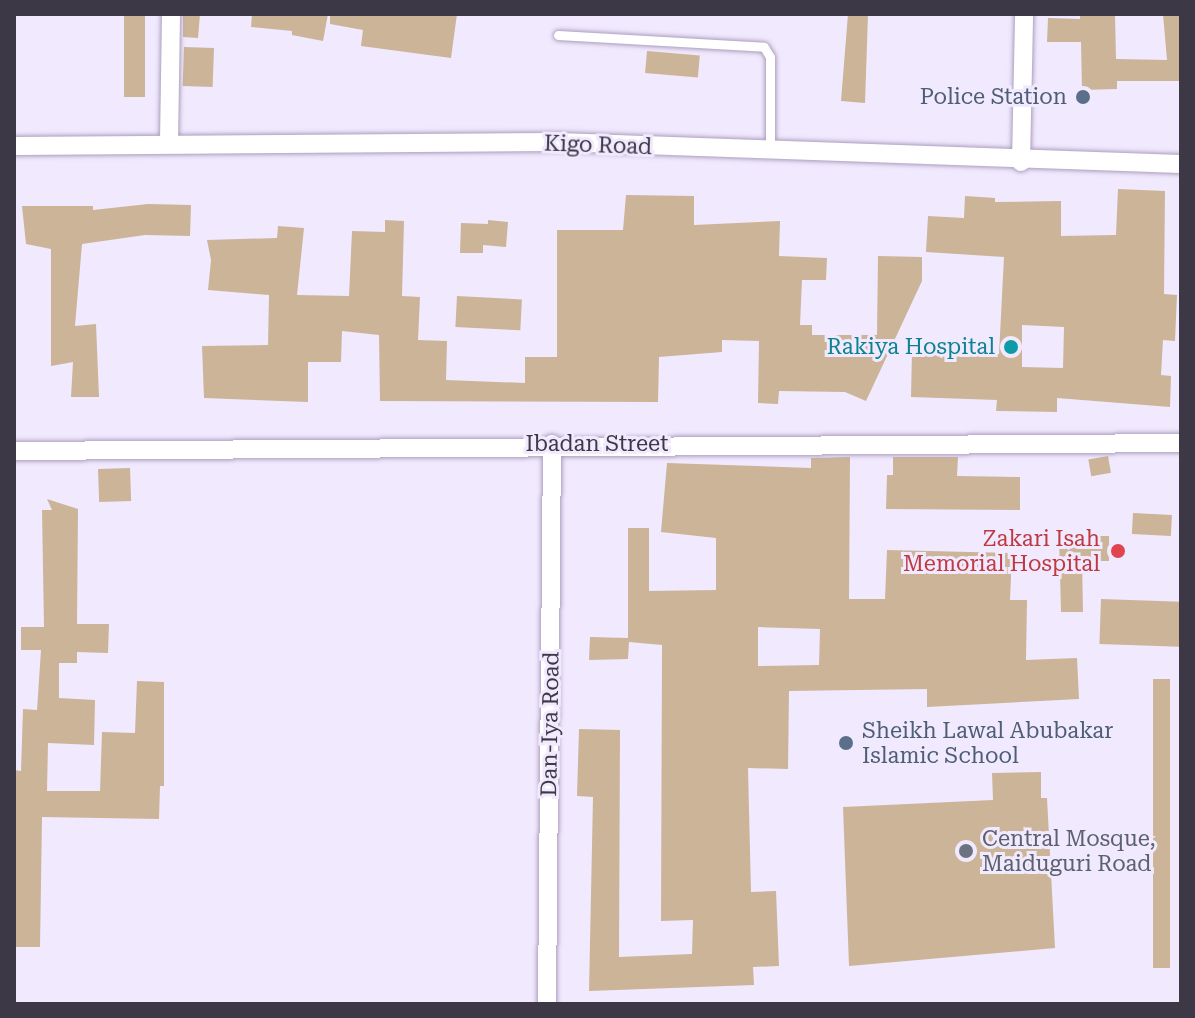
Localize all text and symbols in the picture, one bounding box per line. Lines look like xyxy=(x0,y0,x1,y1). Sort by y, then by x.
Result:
place label: Police Station xyxy=(920,84,1067,110)
marker: Police Station xyxy=(1074,88,1092,106)
street label: Kigo Road xyxy=(544,130,652,160)
place label: Rakiya Hospital xyxy=(827,334,995,360)
marker: Rakiya Hospital xyxy=(1002,338,1020,356)
street label: Ibadan Street xyxy=(526,431,668,457)
place label: Zakari Isah Memorial Hospital xyxy=(903,525,1100,576)
marker: Zakari Isah Memorial Hospital xyxy=(1107,540,1129,562)
street label: Dan-Iya Road xyxy=(536,651,564,797)
place label: Sheikh Lawal Abubakar Islamic School xyxy=(862,717,1113,768)
marker: Sheikh Lawal Abubakar Islamic School xyxy=(837,734,855,752)
place label: Central Mosque, Maiduguri Road xyxy=(982,825,1156,876)
marker: Central Mosque, Maiduguri Road xyxy=(957,842,975,860)

